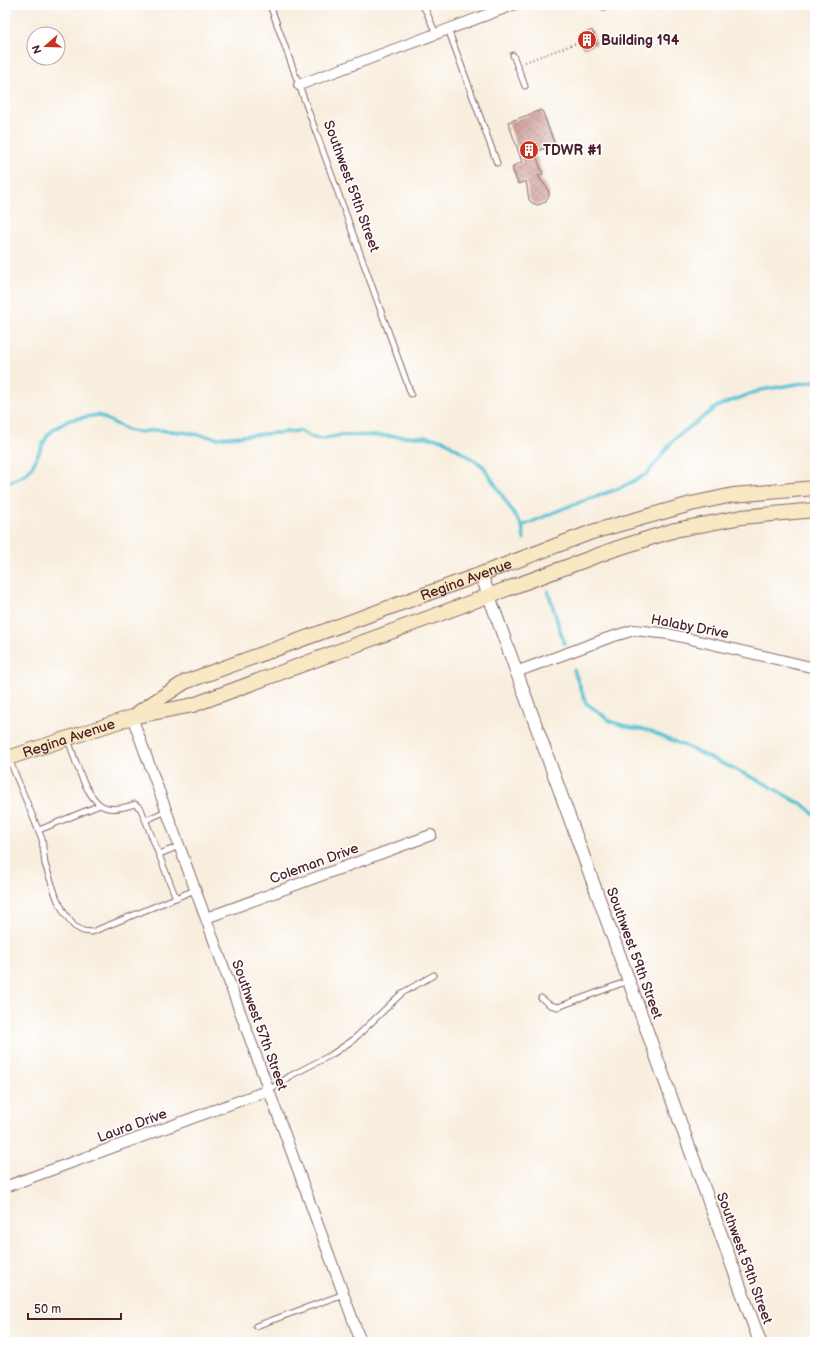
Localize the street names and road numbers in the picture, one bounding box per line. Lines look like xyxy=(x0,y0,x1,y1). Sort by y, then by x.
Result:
street label: Southwest 59th Street xyxy=(320,118,383,255)
street label: Regina Avenue xyxy=(418,555,514,604)
street label: Halaby Drive xyxy=(650,611,730,642)
street label: Regina Avenue xyxy=(20,715,117,762)
street label: Coleman Drive xyxy=(267,840,361,887)
street label: Southwest 59th Street xyxy=(603,885,666,1022)
street label: Southwest 57th Street xyxy=(228,958,291,1093)
street label: Laura Drive xyxy=(95,1105,169,1146)
street label: Southwest 59th Street xyxy=(713,1190,776,1327)

